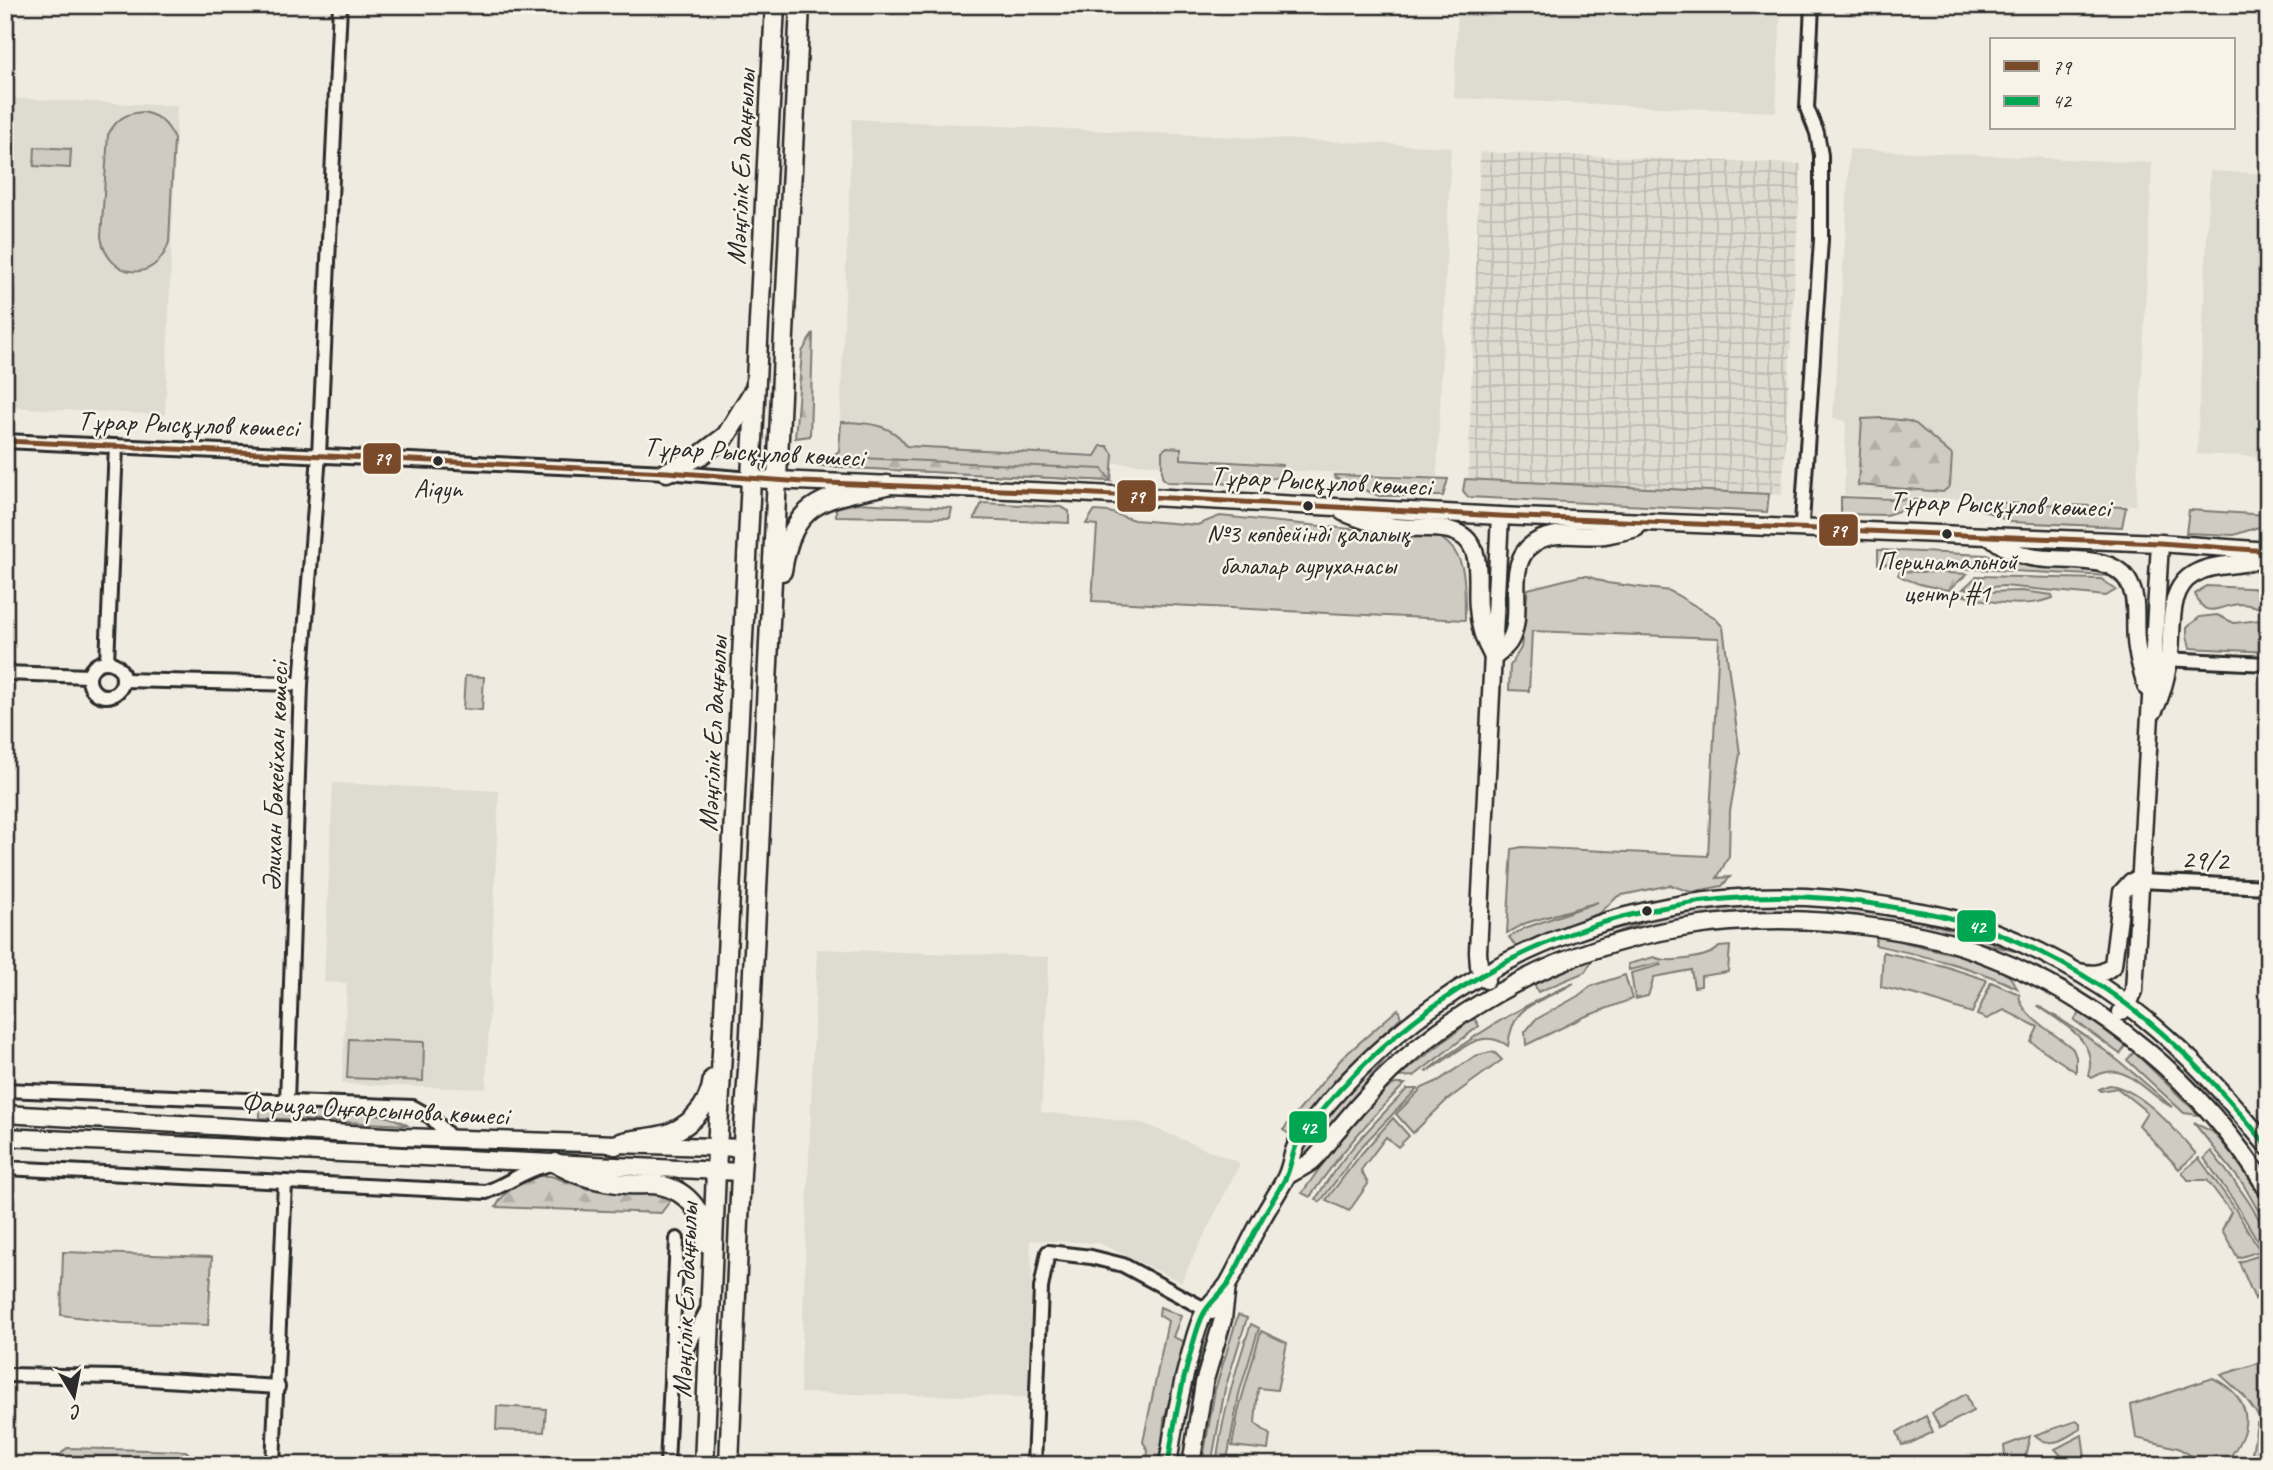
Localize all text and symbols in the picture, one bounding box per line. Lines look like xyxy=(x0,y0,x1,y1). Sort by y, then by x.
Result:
legend xyxy=(1990,38,2234,130)
text: 79 xyxy=(2052,54,2072,80)
street label: Мәңгілік Ел даңғылы xyxy=(718,66,763,266)
text: 42 xyxy=(2052,88,2072,114)
street label: Тұрар Рысқұлов көшесі xyxy=(77,402,303,445)
street label: Тұрар Рысқұлов көшесі xyxy=(643,428,869,475)
line badge: 79 xyxy=(362,442,402,475)
text: 79 xyxy=(374,447,393,471)
marker: Aiqyn xyxy=(431,454,445,468)
street label: Тұрар Рысқұлов көшесі xyxy=(1210,457,1436,504)
place label: Aiqyn xyxy=(414,472,463,505)
line badge: 79 xyxy=(1116,479,1157,513)
street label: Тұрар Рысқұлов көшесі xyxy=(1889,482,2115,525)
text: 79 xyxy=(1128,485,1147,509)
marker: №3 көпбейінді қалалық балалар ауруханасы xyxy=(1301,499,1315,513)
line badge: 79 xyxy=(1818,513,1859,547)
place label: №3 көпбейінді қалалық балалар ауруханасы xyxy=(1206,517,1411,582)
text: 79 xyxy=(1830,519,1849,543)
marker: Перинатальной центр #1 xyxy=(1940,527,1954,541)
place label: Перинатальной центр #1 xyxy=(1877,545,2019,610)
street label: Мәңгілік Ел даңғылы xyxy=(690,633,735,833)
street label: Әлихан Бөкейхан көшесі xyxy=(253,658,296,892)
street label: 29/2 xyxy=(2181,841,2232,878)
unlabelled marker xyxy=(1640,904,1654,918)
line badge: 42 xyxy=(1956,909,1997,943)
text: 42 xyxy=(1968,915,1988,939)
street label: Фариза Оңғарсынова көшесі xyxy=(240,1084,513,1133)
line badge: 42 xyxy=(1288,1110,1328,1144)
text: 42 xyxy=(1299,1116,1319,1140)
street label: Мәңгілік Ел даңғылы xyxy=(664,1200,705,1398)
north arrow xyxy=(38,1362,108,1432)
text: С xyxy=(67,1399,83,1425)

